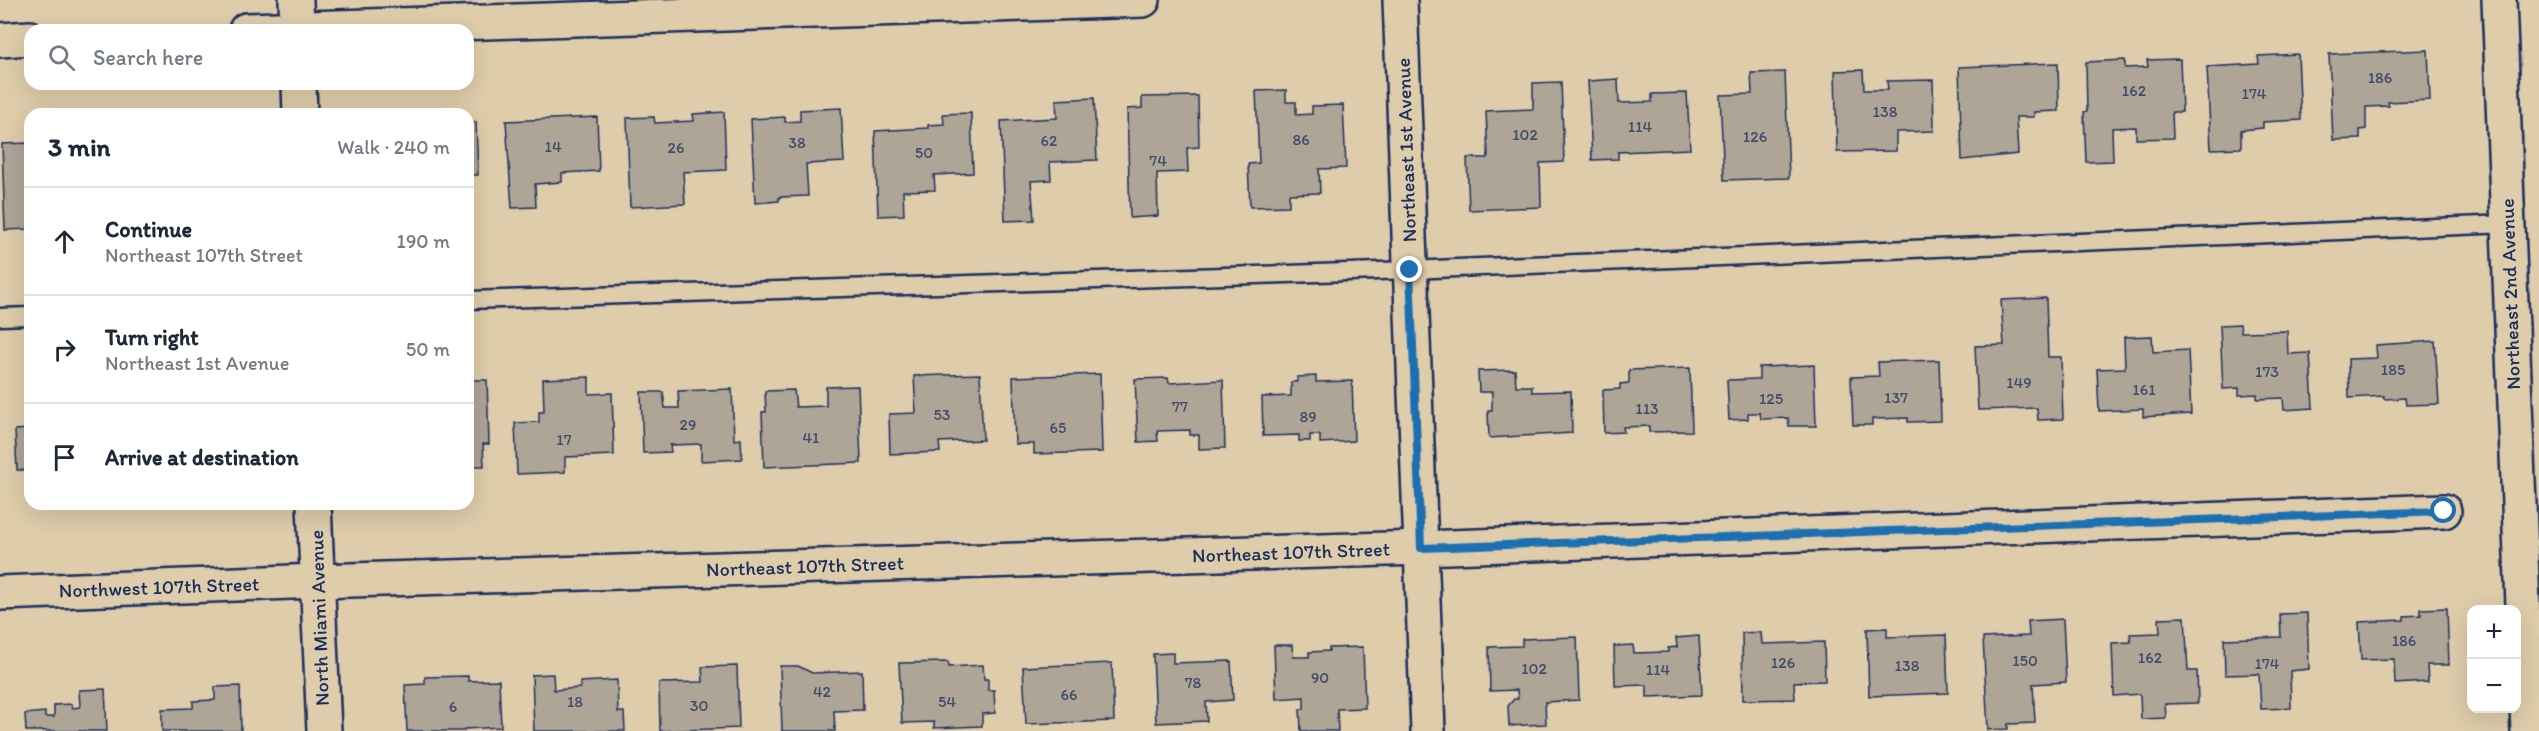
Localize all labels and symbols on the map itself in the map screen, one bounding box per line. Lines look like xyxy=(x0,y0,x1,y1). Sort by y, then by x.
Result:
street label: Northeast 1st Avenue xyxy=(1391,57,1421,243)
house number: 186 xyxy=(2368,68,2392,87)
house number: 162 xyxy=(2122,81,2147,100)
house number: 174 xyxy=(2242,84,2267,103)
house number: 138 xyxy=(1873,102,1898,121)
house number: 114 xyxy=(1628,117,1653,136)
house number: 102 xyxy=(1512,125,1538,144)
house number: 126 xyxy=(1743,127,1767,146)
house number: 86 xyxy=(1292,130,1310,149)
house number: 62 xyxy=(1041,131,1058,150)
house number: 38 xyxy=(788,133,806,152)
house number: 14 xyxy=(544,137,562,156)
house number: 26 xyxy=(668,138,684,157)
house number: 50 xyxy=(915,143,933,162)
house number: 74 xyxy=(1149,151,1167,170)
street label: Northeast 2nd Avenue xyxy=(2495,198,2525,390)
route end xyxy=(1396,256,1422,282)
house number: 185 xyxy=(2381,360,2405,379)
house number: 173 xyxy=(2255,362,2279,381)
house number: 149 xyxy=(2006,373,2032,392)
house number: 161 xyxy=(2132,380,2156,399)
house number: 137 xyxy=(1884,388,1908,407)
house number: 125 xyxy=(1759,389,1783,408)
house number: 77 xyxy=(1172,397,1188,416)
house number: 113 xyxy=(1635,399,1659,418)
house number: 53 xyxy=(933,405,951,424)
house number: 89 xyxy=(1299,407,1317,426)
house number: 29 xyxy=(680,415,696,434)
house number: 65 xyxy=(1050,418,1066,437)
house number: 41 xyxy=(802,428,820,447)
house number: 17 xyxy=(556,430,572,449)
route start xyxy=(2430,497,2456,523)
street label: North Miami Avenue xyxy=(304,530,334,706)
street label: Northeast 107th Street xyxy=(1192,537,1390,567)
street label: Northeast 107th Street xyxy=(706,551,904,581)
street label: Northwest 107th Street xyxy=(58,571,260,602)
house number: 186 xyxy=(2392,631,2416,650)
house number: 162 xyxy=(2138,648,2163,667)
house number: 150 xyxy=(2012,651,2038,670)
house number: 126 xyxy=(1771,653,1795,672)
house number: 174 xyxy=(2255,654,2280,673)
house number: 138 xyxy=(1895,656,1920,675)
house number: 102 xyxy=(1521,659,1547,678)
house number: 114 xyxy=(1646,660,1671,679)
house number: 90 xyxy=(1311,668,1329,687)
house number: 78 xyxy=(1185,673,1202,692)
house number: 42 xyxy=(813,682,832,701)
house number: 66 xyxy=(1061,685,1077,704)
house number: 18 xyxy=(567,692,583,711)
house number: 54 xyxy=(938,692,956,711)
house number: 30 xyxy=(690,696,708,715)
house number: 6 xyxy=(449,697,457,716)

